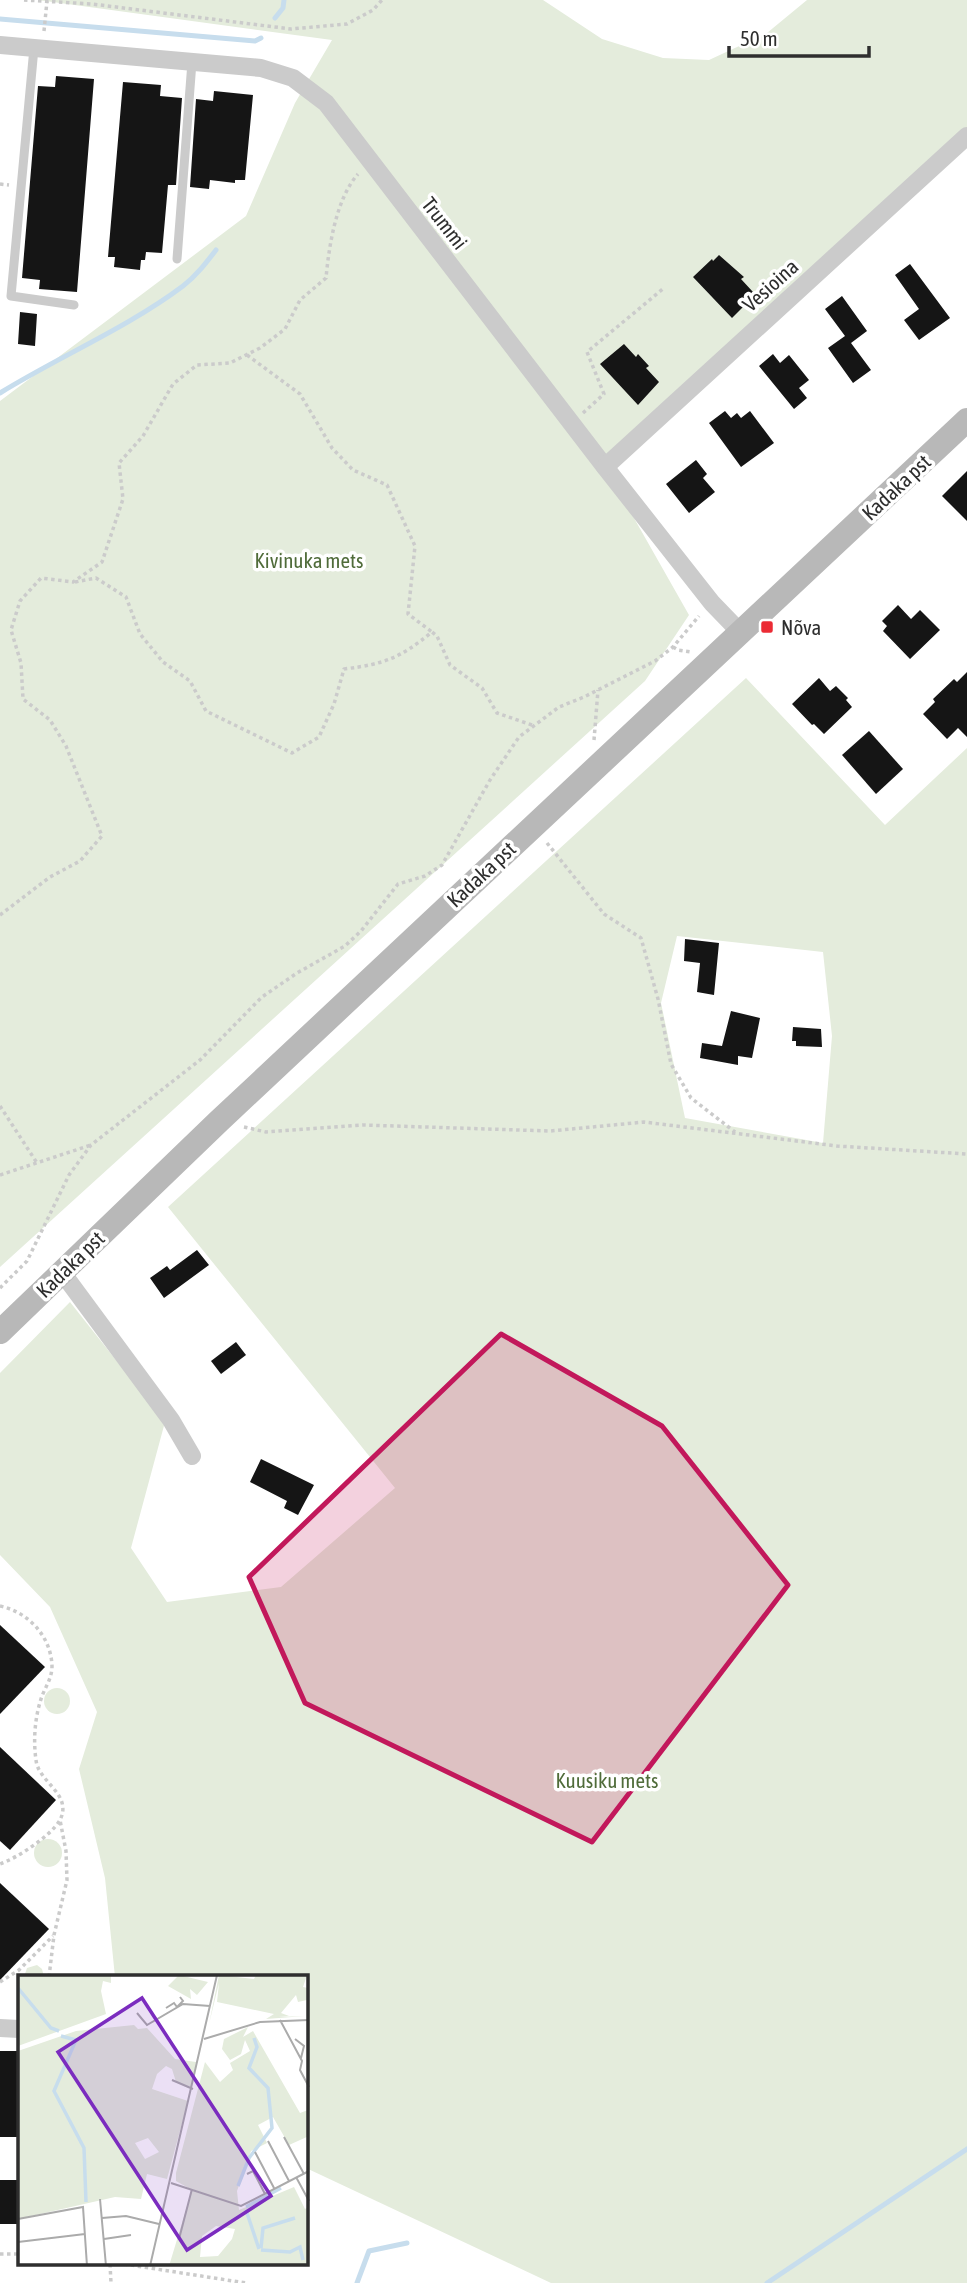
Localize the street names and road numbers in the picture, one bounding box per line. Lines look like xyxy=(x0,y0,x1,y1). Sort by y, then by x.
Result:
street label: Trummi xyxy=(417,192,473,254)
street label: Vesioina xyxy=(737,254,803,316)
street label: Kadaka pst xyxy=(857,449,935,525)
street label: Kadaka pst xyxy=(442,836,520,912)
street label: Kadaka pst xyxy=(31,1226,109,1302)

